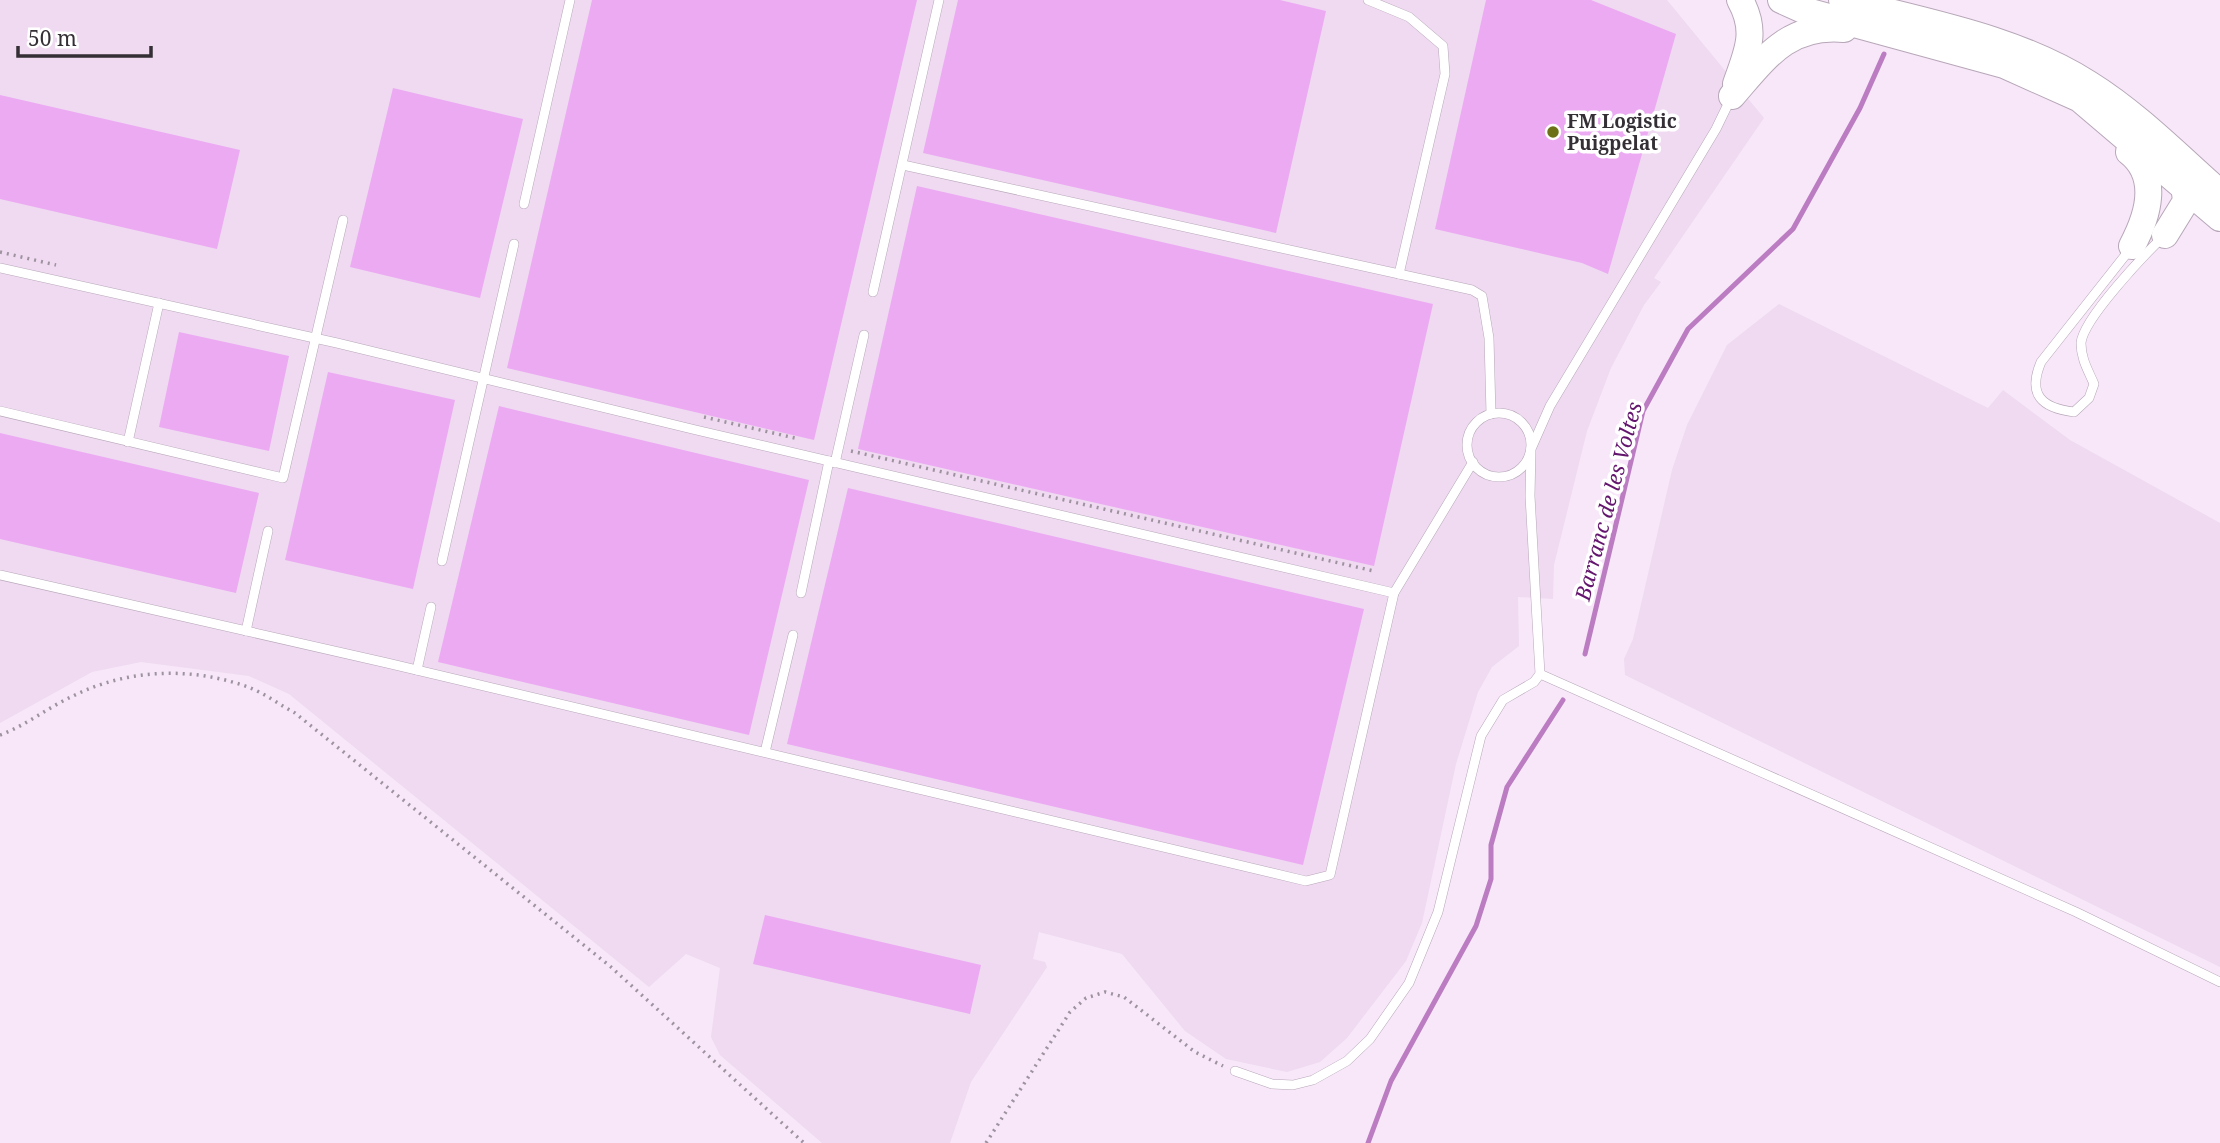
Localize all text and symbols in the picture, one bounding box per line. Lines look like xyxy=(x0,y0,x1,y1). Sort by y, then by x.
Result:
scale bar xyxy=(18,14,150,58)
text: 50 m xyxy=(28,24,77,52)
place label: FM Logistic Puigpelat xyxy=(1567,108,1677,156)
marker: FM Logistic Puigpelat xyxy=(1545,124,1561,140)
water label: Barranc de les Voltes xyxy=(1568,398,1648,604)

